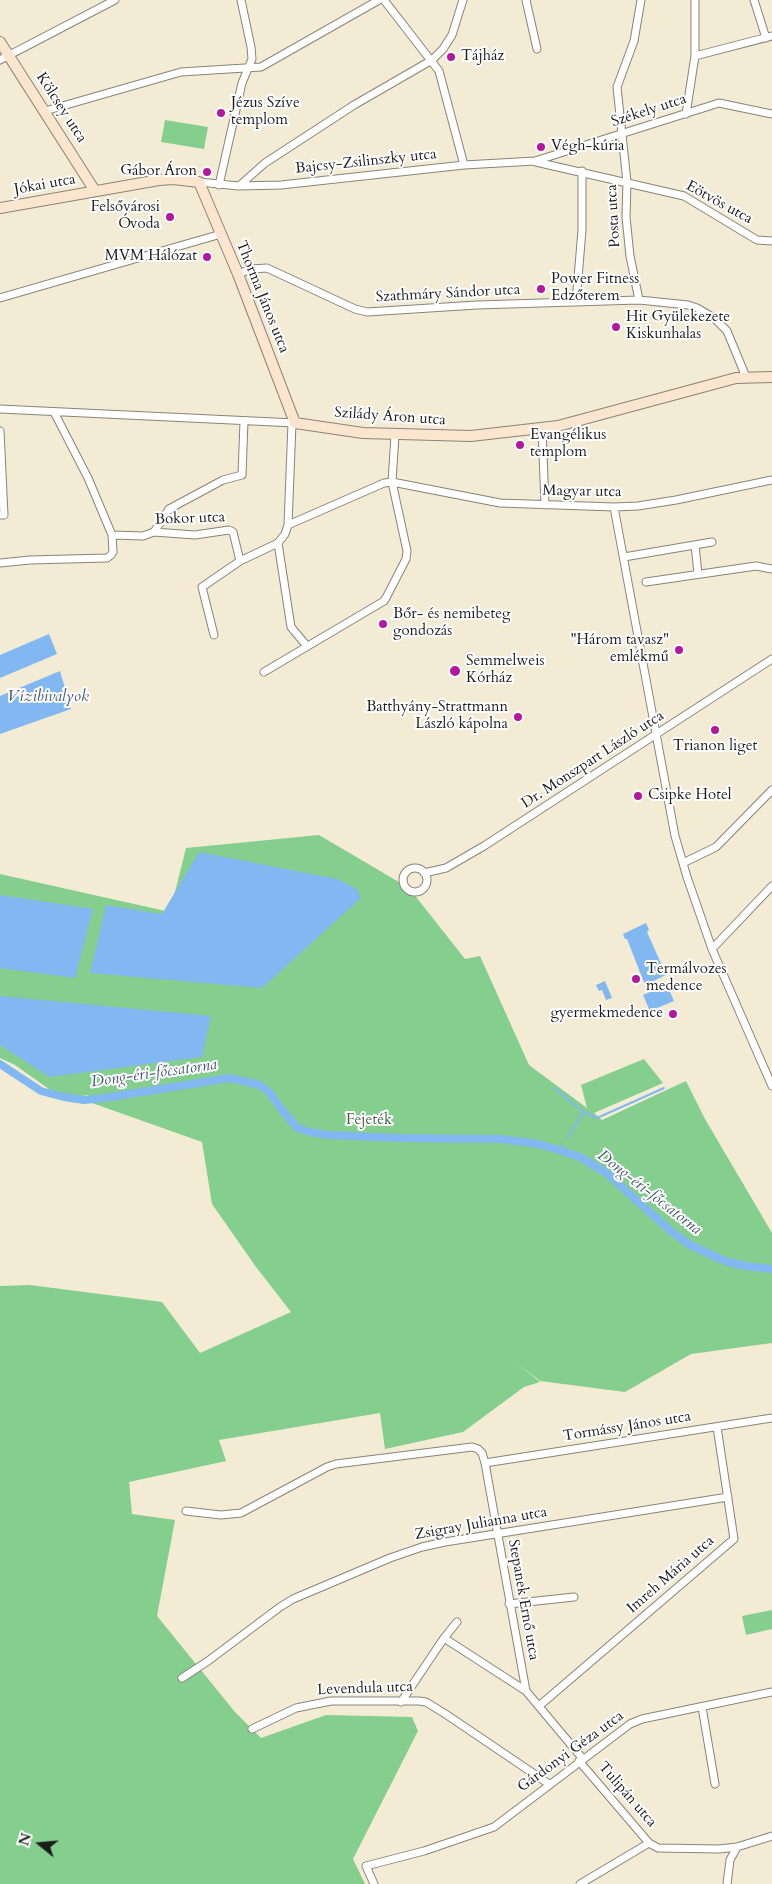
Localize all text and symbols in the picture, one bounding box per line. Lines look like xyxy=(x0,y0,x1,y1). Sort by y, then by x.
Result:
place label: Tájház xyxy=(461,48,504,66)
marker: Tájház xyxy=(445,51,457,63)
street label: Kölcsey utca xyxy=(32,70,90,146)
street label: Székely utca xyxy=(609,90,689,132)
place label: Jézus Szíve templom xyxy=(231,95,300,130)
marker: Jézus Szíve templom xyxy=(215,107,227,119)
place label: Végh-kúria xyxy=(551,138,625,156)
marker: Végh-kúria xyxy=(535,141,547,153)
street label: Bajcsy-Zsilinszky utca xyxy=(295,146,437,178)
place label: Gábor Áron xyxy=(120,163,197,181)
marker: Gábor Áron xyxy=(201,166,213,178)
street label: Jókai utca xyxy=(13,171,77,199)
street label: Eötvös utca xyxy=(683,177,755,229)
street label: Posta utca xyxy=(603,184,625,248)
place label: Felsővárosi Óvoda xyxy=(91,199,160,234)
marker: Felsővárosi Óvoda xyxy=(164,211,176,223)
street label: Thorma János utca xyxy=(231,238,293,356)
place label: MVM Hálózat xyxy=(105,248,197,266)
marker: MVM Hálózat xyxy=(201,251,213,263)
place label: Power Fitness Edzőterem xyxy=(551,271,639,306)
street label: Szathmáry Sándor utca xyxy=(375,281,521,307)
marker: Power Fitness Edzőterem xyxy=(535,283,547,295)
place label: Hit Gyülekezete Kiskunhalas xyxy=(626,309,730,344)
marker: Hit Gyülekezete Kiskunhalas xyxy=(610,321,622,333)
street label: Szilády Áron utca xyxy=(334,404,446,430)
place label: Evangélikus templom xyxy=(530,427,606,462)
marker: Evangélikus templom xyxy=(514,439,526,451)
street label: Magyar utca xyxy=(542,482,622,502)
street label: Bokor utca xyxy=(155,509,225,529)
place label: Bőr- és nemibeteg gondozás xyxy=(393,606,510,641)
marker: Bőr- és nemibeteg gondozás xyxy=(377,618,389,630)
place label: "Három tavasz" emlékmű xyxy=(570,632,669,667)
marker: "Három tavasz" emlékmű xyxy=(673,644,685,656)
place label: Semmelweis Kórház xyxy=(466,653,544,688)
marker: Semmelweis Kórház xyxy=(448,664,462,678)
water label: Vízibivalyok xyxy=(7,687,89,707)
place label: Batthyány-Strattmann László kápolna xyxy=(366,699,508,734)
street label: Dr. Monszpart László utca xyxy=(518,707,668,813)
marker: Batthyány-Strattmann László kápolna xyxy=(512,711,524,723)
marker: Trianon liget xyxy=(709,724,721,736)
place label: Trianon liget xyxy=(673,738,757,756)
place label: Csipke Hotel xyxy=(648,787,732,805)
marker: Csipke Hotel xyxy=(632,790,644,802)
place label: Termálvozes medence xyxy=(646,961,726,996)
marker: Termálvozes medence xyxy=(630,973,642,985)
place label: gyermekmedence xyxy=(550,1005,663,1023)
marker: gyermekmedence xyxy=(667,1008,679,1020)
water label: Dong-éri-főcsatorna xyxy=(90,1056,218,1092)
park label: Fejeték xyxy=(346,1112,392,1130)
water label: Dong-éri-főcsatorna xyxy=(593,1146,705,1240)
street label: Tormássy János utca xyxy=(562,1408,692,1446)
street label: Zsigray Julianna utca xyxy=(413,1504,549,1544)
street label: Imreh Mária utca xyxy=(624,1532,718,1618)
street label: Stepanek Ernő utca xyxy=(503,1538,543,1662)
street label: Levendula utca xyxy=(317,1678,413,1700)
street label: Gárdonyi Géza utca xyxy=(514,1707,628,1797)
street label: Tulipán utca xyxy=(594,1759,660,1831)
north arrow xyxy=(15,1819,65,1869)
text: N xyxy=(14,1831,36,1848)

